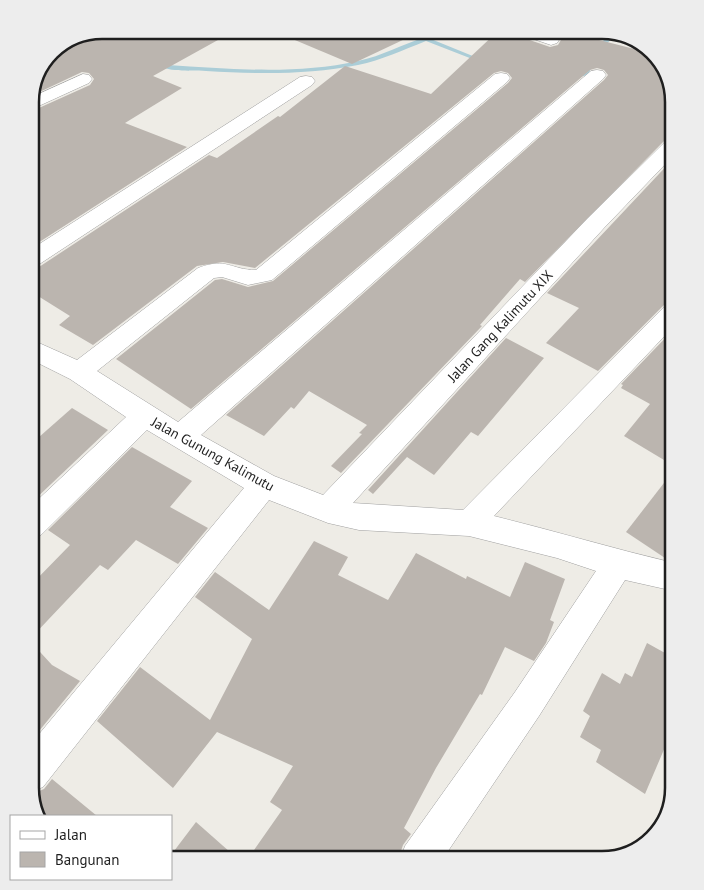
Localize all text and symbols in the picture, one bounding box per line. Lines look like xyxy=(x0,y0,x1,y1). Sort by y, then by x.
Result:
street label: Jalan Gang Kalimutu XIX xyxy=(443,266,557,387)
street label: Jalan Gunung Kalimutu xyxy=(147,412,278,495)
legend xyxy=(10,815,172,880)
text: Jalan xyxy=(54,825,87,844)
text: Bangunan xyxy=(55,850,119,869)

